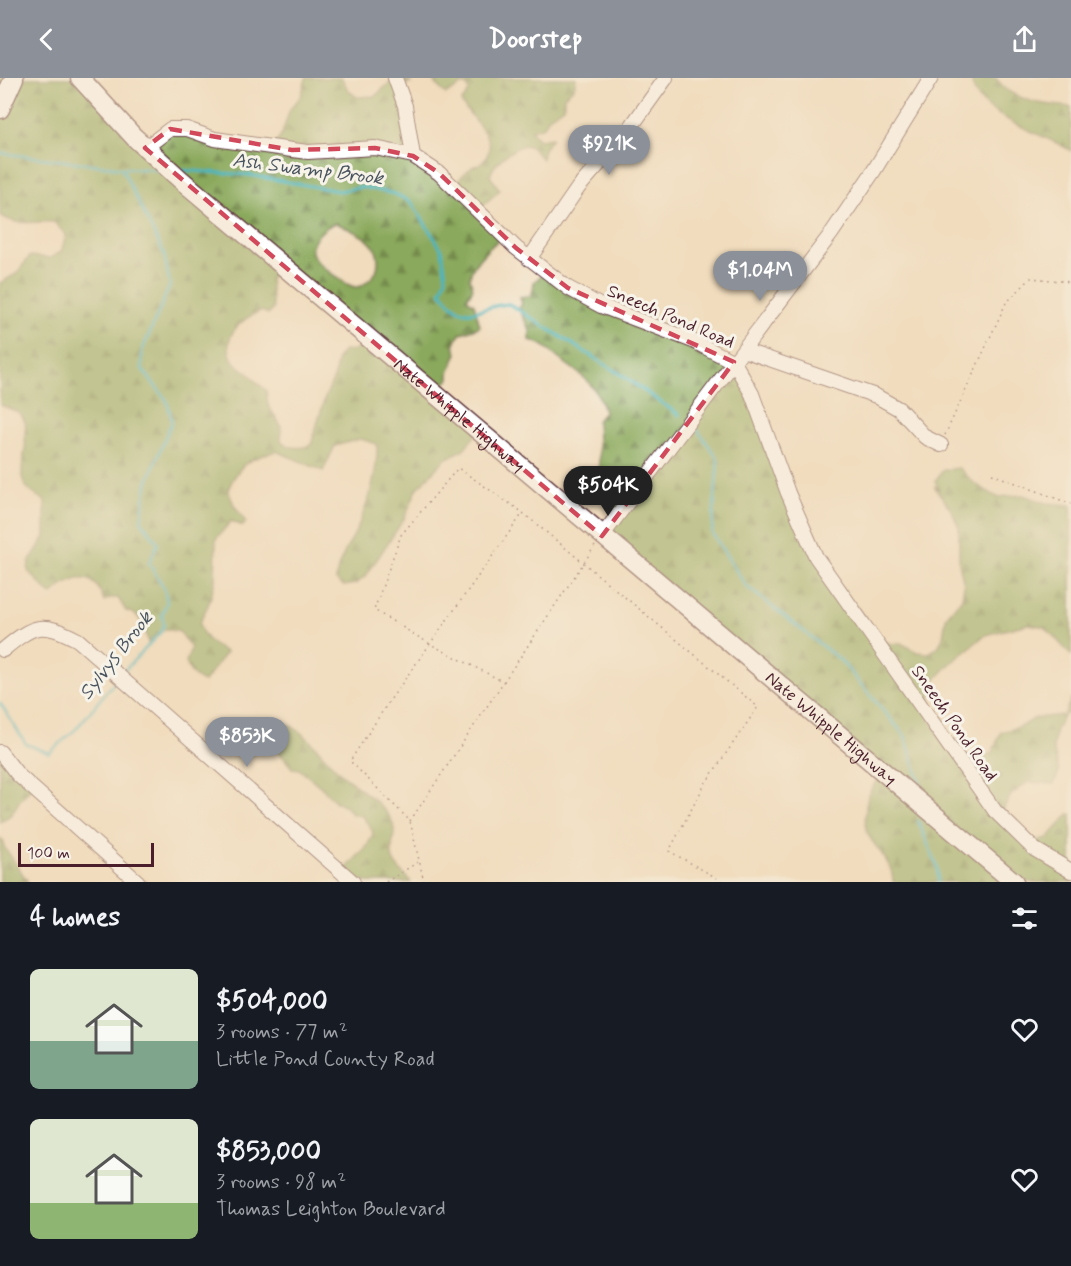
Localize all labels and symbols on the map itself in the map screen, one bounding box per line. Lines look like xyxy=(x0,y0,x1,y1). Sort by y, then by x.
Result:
pin: $921K xyxy=(567,125,651,176)
water label: Ash Swamp Brook xyxy=(231,147,387,192)
pin: $1.04M xyxy=(711,251,809,302)
street label: Sneech Pond Road xyxy=(603,279,738,355)
street label: Nate Whipple Highway xyxy=(388,353,530,478)
pin: $504K xyxy=(566,466,650,517)
water label: Sylvys Brook xyxy=(73,605,160,706)
street label: Sneech Pond Road xyxy=(905,661,1003,786)
street label: Nate Whipple Highway xyxy=(760,666,901,791)
pin: $853K xyxy=(205,717,289,768)
scale bar xyxy=(18,840,154,868)

